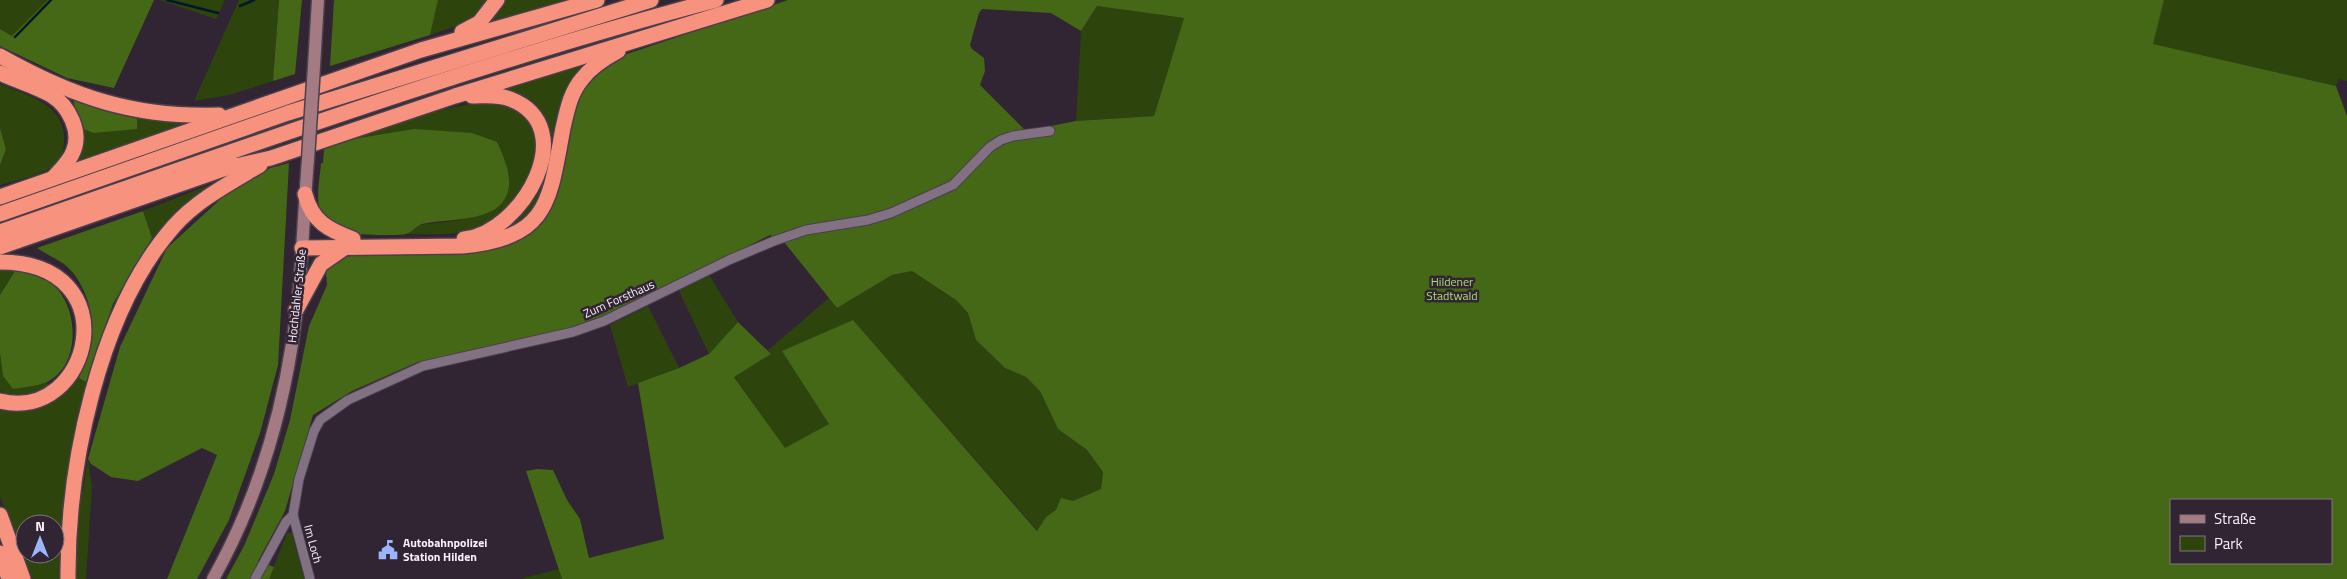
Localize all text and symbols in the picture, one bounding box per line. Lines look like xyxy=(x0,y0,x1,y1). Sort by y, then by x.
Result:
street label: Hochdahler Straße xyxy=(282,248,311,344)
park label: Hildener Stadtwald xyxy=(1426,272,1478,305)
street label: Zum Forsthaus xyxy=(580,274,658,323)
legend xyxy=(2170,499,2332,564)
text: Straße xyxy=(2214,507,2256,530)
north arrow xyxy=(15,514,65,564)
text: N xyxy=(35,515,45,536)
street label: Im Loch xyxy=(299,522,328,565)
text: Park xyxy=(2214,532,2243,555)
place label: Autobahnpolizei Station Hilden xyxy=(403,533,487,566)
public building icon: Autobahnpolizei Station Hilden xyxy=(377,539,399,561)

